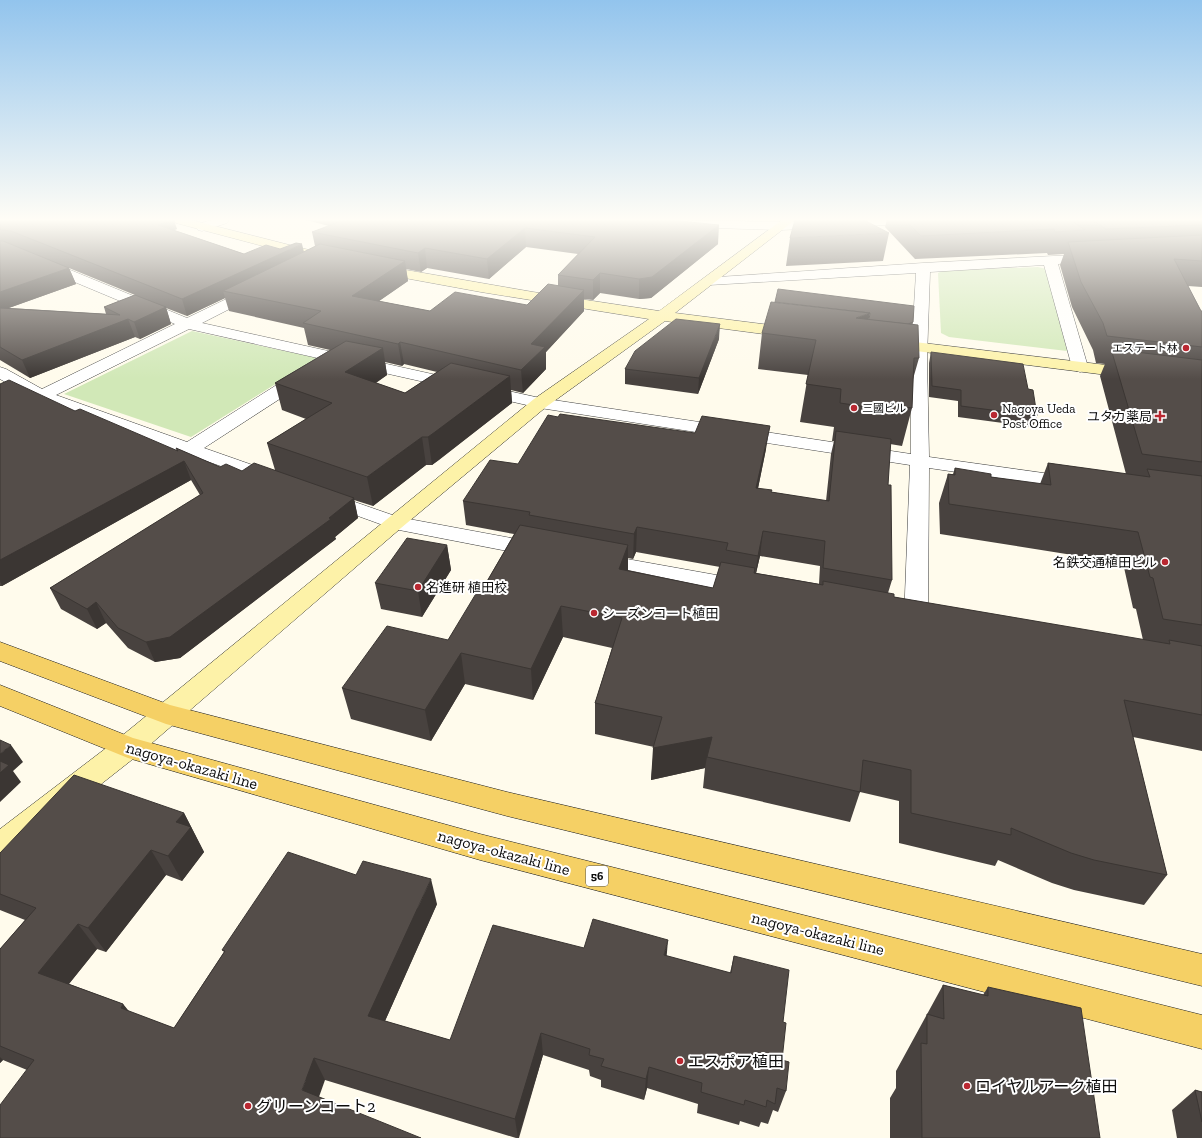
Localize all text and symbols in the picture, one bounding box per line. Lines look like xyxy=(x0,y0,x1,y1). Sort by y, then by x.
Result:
place label: エステート林 xyxy=(1112,342,1178,355)
marker: エステート林 xyxy=(1181,343,1191,353)
place label: Nagoya Ueda Post Office xyxy=(1002,401,1076,431)
place label: 三國ビル xyxy=(862,402,906,415)
marker: 三國ビル xyxy=(849,403,859,413)
place label: ユタカ薬局 xyxy=(1087,409,1152,424)
marker: Nagoya Ueda Post Office xyxy=(989,410,999,420)
marker: ユタカ薬局 xyxy=(1155,411,1165,421)
place label: 名鉄交通植田ビル xyxy=(1053,555,1157,570)
marker: 名鉄交通植田ビル xyxy=(1160,557,1170,567)
place label: 名進研 植田校 xyxy=(426,580,507,595)
marker: 名進研 植田校 xyxy=(413,582,423,592)
place label: シーズンコート植田 xyxy=(602,606,718,621)
marker: シーズンコート植田 xyxy=(589,608,599,618)
street label: nagoya-okazaki line xyxy=(124,738,260,793)
street label: nagoya-okazaki line xyxy=(436,826,572,879)
road number: 56 xyxy=(586,866,608,886)
street label: nagoya-okazaki line xyxy=(750,908,886,959)
place label: エスポア植田 xyxy=(688,1052,784,1071)
marker: エスポア植田 xyxy=(675,1056,685,1066)
place label: ロイヤルアーク植田 xyxy=(975,1077,1118,1096)
marker: ロイヤルアーク植田 xyxy=(962,1081,972,1091)
place label: グリーンコート2 xyxy=(256,1097,375,1116)
marker: グリーンコート2 xyxy=(243,1101,253,1111)

